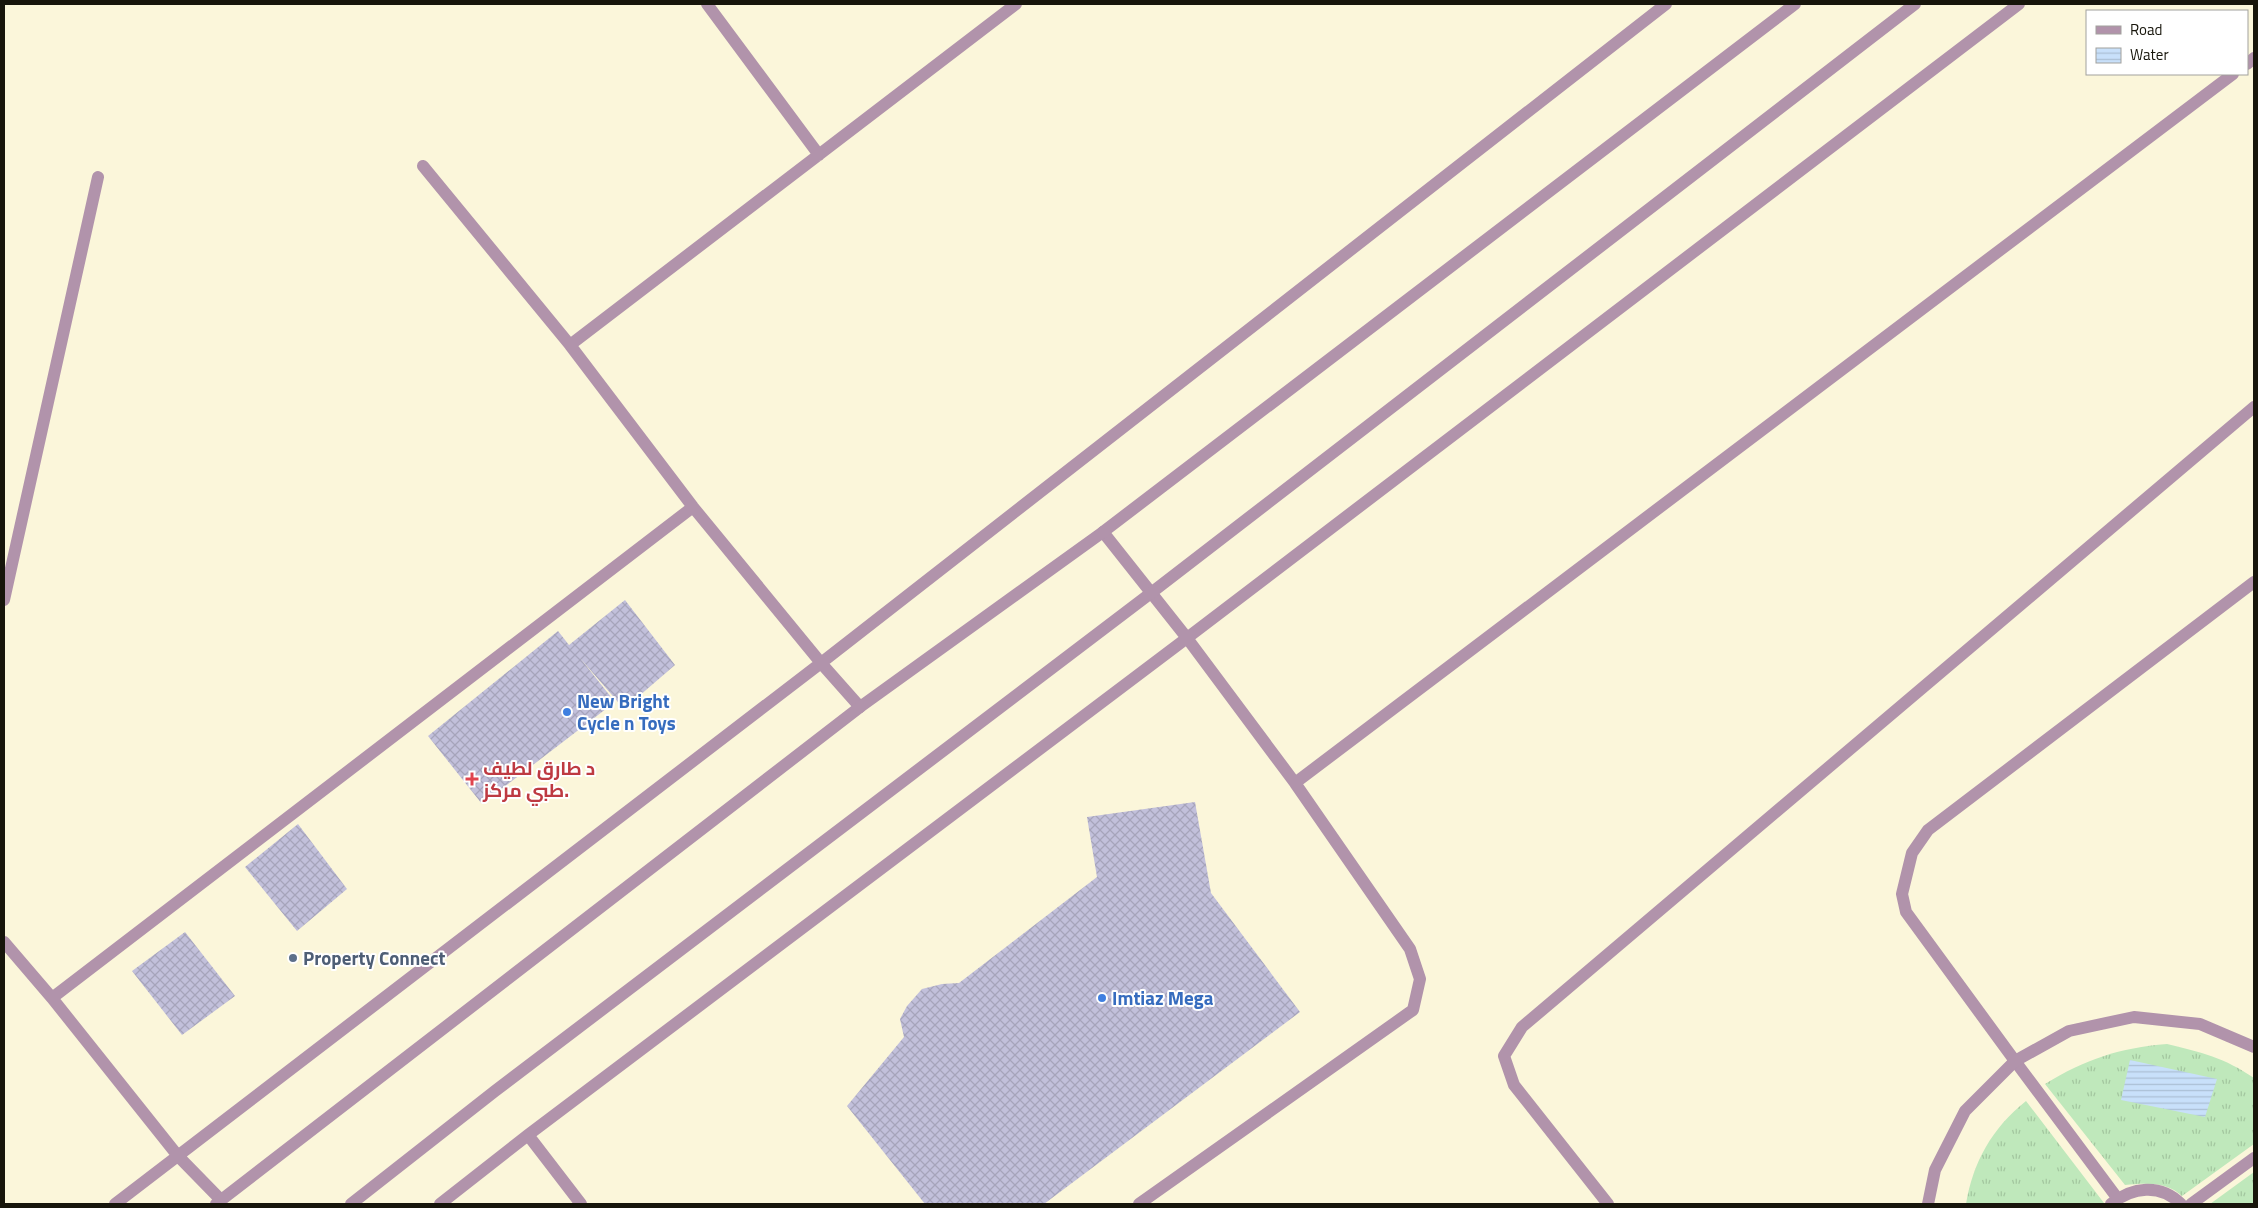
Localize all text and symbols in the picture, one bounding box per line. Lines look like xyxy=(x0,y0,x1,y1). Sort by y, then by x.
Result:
legend xyxy=(2086,10,2248,75)
text: Road xyxy=(2130,18,2162,41)
text: Water xyxy=(2130,43,2169,66)
place label: New Bright Cycle n Toys xyxy=(577,686,676,737)
marker: New Bright Cycle n Toys xyxy=(561,706,573,718)
place label: د طارق لطیف طبي مرکز. xyxy=(482,753,595,806)
marker: د طارق لطیف طبي مرکز. xyxy=(465,772,479,786)
place label: Property Connect xyxy=(303,943,446,972)
marker: Property Connect xyxy=(287,952,299,964)
place label: Imtiaz Mega xyxy=(1112,983,1214,1012)
marker: Imtiaz Mega xyxy=(1096,992,1108,1004)

